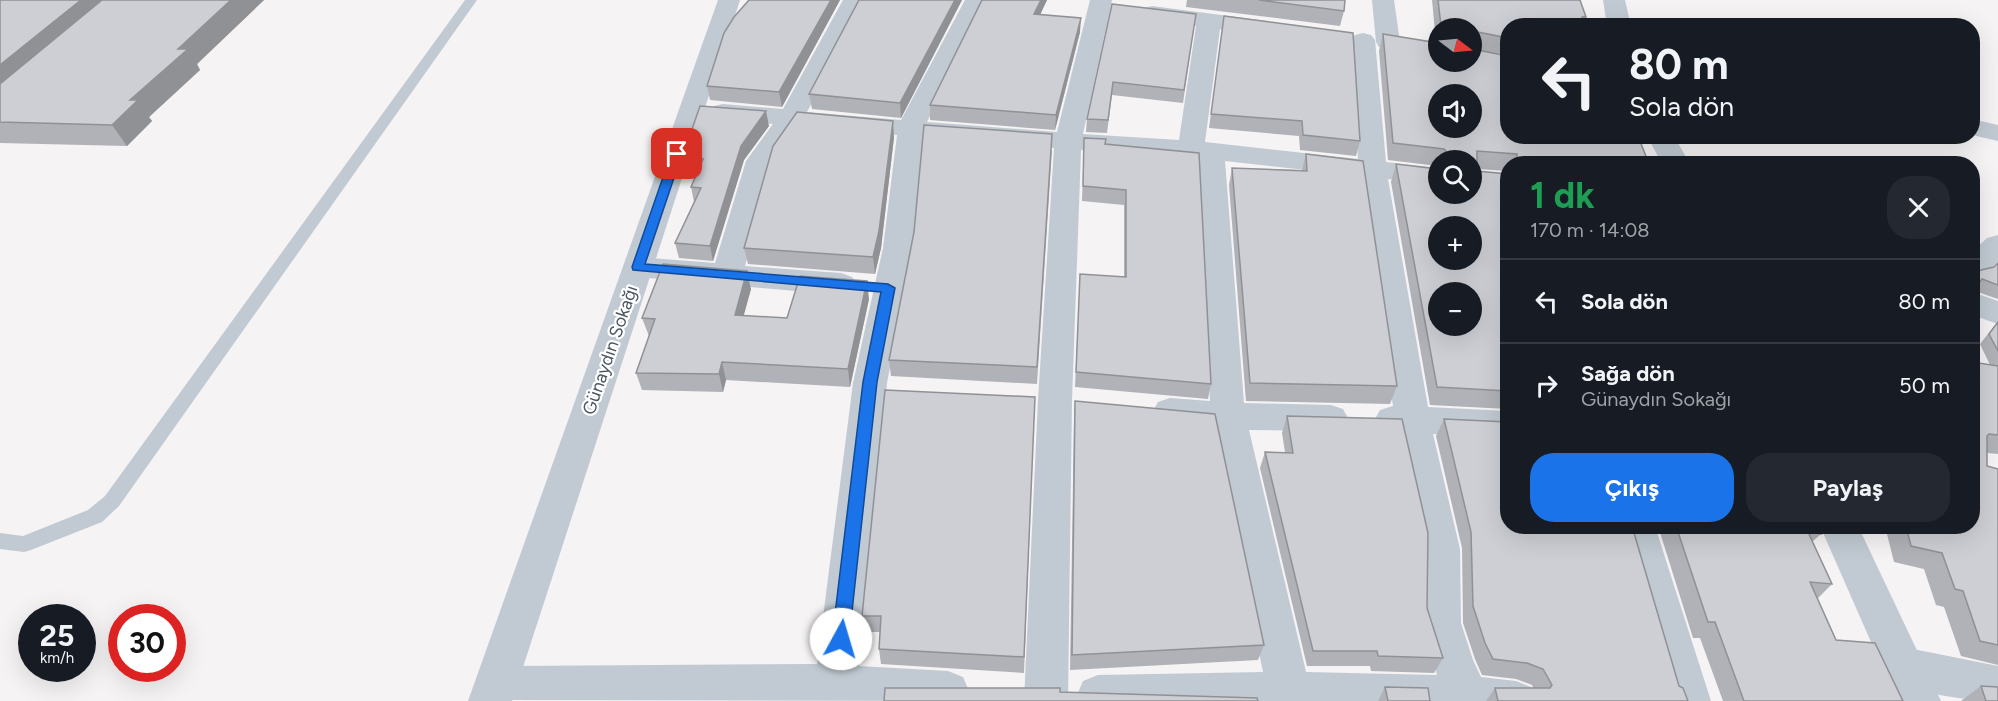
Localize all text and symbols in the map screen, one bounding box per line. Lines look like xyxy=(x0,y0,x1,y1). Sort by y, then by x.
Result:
north arrow xyxy=(1428,18,1482,72)
map controls xyxy=(1428,18,1482,336)
text: 80 m xyxy=(1629,39,1729,90)
icon: left xyxy=(1530,42,1608,120)
button: sound xyxy=(1428,84,1482,138)
text: Sola dön xyxy=(1629,90,1734,123)
pin xyxy=(651,128,702,179)
icon: arrive xyxy=(660,137,693,170)
button: search xyxy=(1428,150,1482,204)
text: 1 dk xyxy=(1530,174,1595,217)
button: close xyxy=(1887,176,1950,239)
button: + xyxy=(1428,216,1482,270)
text: 170 m · 14:08 xyxy=(1530,218,1650,242)
street label: Günaydın Sokağı xyxy=(578,282,642,418)
button: − xyxy=(1428,282,1482,336)
icon: left xyxy=(1530,285,1563,318)
text: Sola dön xyxy=(1581,288,1668,315)
text: 80 m xyxy=(1898,288,1950,315)
text: Sağa dön xyxy=(1581,360,1675,387)
icon: right xyxy=(1530,369,1563,402)
text: 50 m xyxy=(1899,372,1950,399)
text: Günaydın Sokağı xyxy=(1581,387,1731,411)
button: Çıkış xyxy=(1530,453,1734,522)
button: Paylaş xyxy=(1746,453,1950,522)
speed limit sign: 30 xyxy=(108,604,186,682)
position arrow xyxy=(809,607,873,671)
text: 25 xyxy=(40,617,74,654)
text: km/h xyxy=(40,649,74,667)

